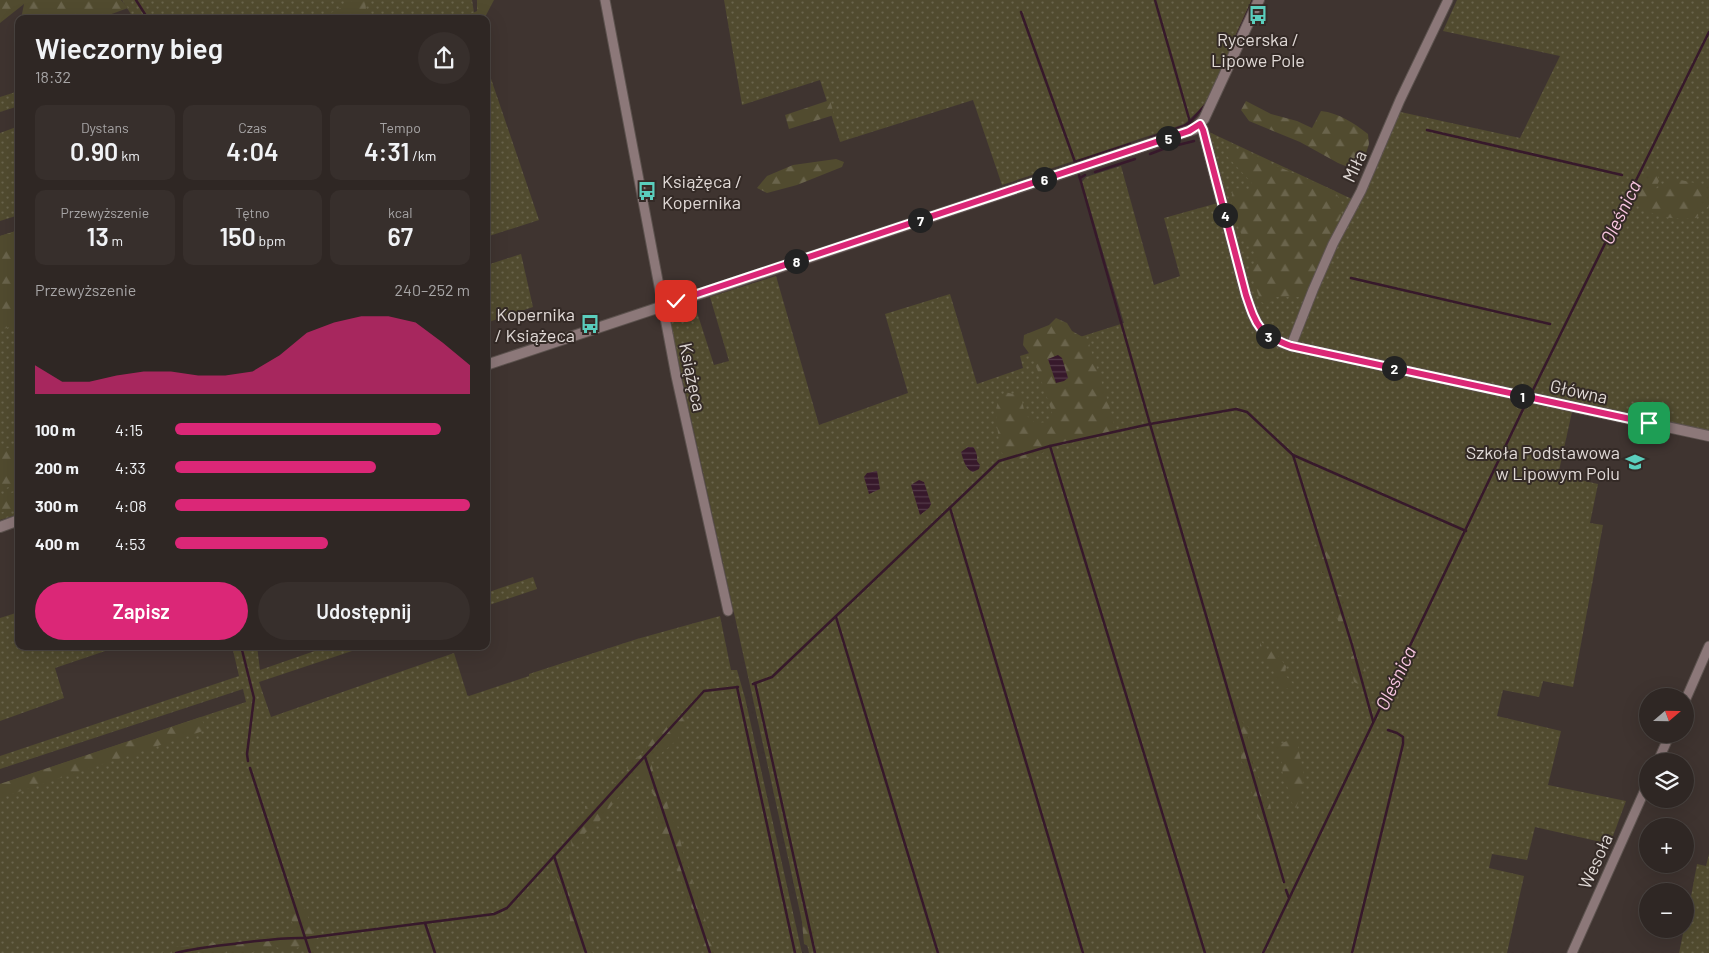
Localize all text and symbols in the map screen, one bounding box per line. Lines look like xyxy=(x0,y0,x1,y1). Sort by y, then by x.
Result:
bus stop icon: Rycerska / Lipowe Pole xyxy=(1247,4,1269,26)
place label: Rycerska / Lipowe Pole xyxy=(1211,28,1305,71)
text: Wieczorny bieg xyxy=(35,31,223,65)
button: share xyxy=(418,32,470,84)
text: 18:32 xyxy=(35,67,71,86)
text: Dystans xyxy=(81,119,129,136)
text: Czas xyxy=(238,119,267,136)
text: Tempo xyxy=(380,119,421,136)
pin: 5 xyxy=(1156,126,1180,150)
text: 5 xyxy=(1165,130,1172,147)
text: 0.90 xyxy=(70,136,118,166)
text: 4:04 xyxy=(226,136,279,166)
text: 4:31 xyxy=(364,136,409,166)
street label: Miła xyxy=(1337,146,1371,186)
text: km xyxy=(118,147,140,164)
text: /km xyxy=(409,147,436,164)
pin: 6 xyxy=(1032,166,1056,192)
place label: Książęca / Kopernika xyxy=(662,170,742,213)
text: 6 xyxy=(1041,171,1048,188)
water label: Oleśnica xyxy=(1595,176,1645,248)
bus stop icon: Książęca / Kopernika xyxy=(636,180,658,202)
pin: 4 xyxy=(1212,202,1238,228)
text: Przewyższenie xyxy=(60,204,149,221)
text: Tętno xyxy=(235,204,270,221)
text: kcal xyxy=(388,204,412,221)
text: 4 xyxy=(1221,207,1230,224)
pin: 7 xyxy=(908,208,932,232)
text: 7 xyxy=(917,212,924,229)
text: 13 xyxy=(87,221,109,251)
text: 150 xyxy=(219,221,256,251)
text: 67 xyxy=(387,221,413,251)
text: m xyxy=(109,232,123,249)
text: bpm xyxy=(256,232,286,249)
pin: 8 xyxy=(784,248,808,274)
text: 8 xyxy=(793,253,800,270)
text: Przewyższenie xyxy=(35,280,136,299)
text: 240–252 m xyxy=(395,280,470,299)
pin xyxy=(655,280,697,322)
icon: check xyxy=(662,287,690,315)
place label: Kopernika / Książeca xyxy=(495,303,575,346)
bus stop icon: Kopernika / Książeca xyxy=(579,313,601,335)
pin: 3 xyxy=(1256,324,1280,348)
text: 3 xyxy=(1265,328,1272,345)
street label: Książęca xyxy=(675,341,711,413)
pin: 2 xyxy=(1382,356,1406,380)
text: 2 xyxy=(1391,360,1398,377)
street label: Główna xyxy=(1548,374,1610,408)
pin: 1 xyxy=(1510,384,1534,408)
text: 1 xyxy=(1520,388,1525,405)
pin xyxy=(1628,402,1670,444)
icon: arrive xyxy=(1635,409,1663,437)
text: 100 m xyxy=(35,420,75,439)
text: 4:15 xyxy=(115,420,143,439)
place label: Szkoła Podstawowa w Lipowym Polu xyxy=(1466,441,1620,484)
school or university icon: Szkoła Podstawowa w Lipowym Polu xyxy=(1624,451,1646,473)
text: 200 m xyxy=(35,458,79,477)
text: 4:33 xyxy=(115,458,146,477)
text: 300 m xyxy=(35,496,78,515)
text: 4:08 xyxy=(115,496,147,515)
text: 400 m xyxy=(35,534,79,553)
text: 4:53 xyxy=(115,534,146,553)
button: Zapisz xyxy=(35,582,248,640)
button: Udostępnij xyxy=(258,582,470,640)
water label: Oleśnica xyxy=(1370,642,1420,714)
north arrow xyxy=(1639,688,1694,742)
map controls xyxy=(1639,688,1694,938)
button: layers xyxy=(1639,753,1694,808)
button: + xyxy=(1639,818,1694,873)
street label: Wesoła xyxy=(1573,830,1617,892)
button: − xyxy=(1639,883,1694,938)

